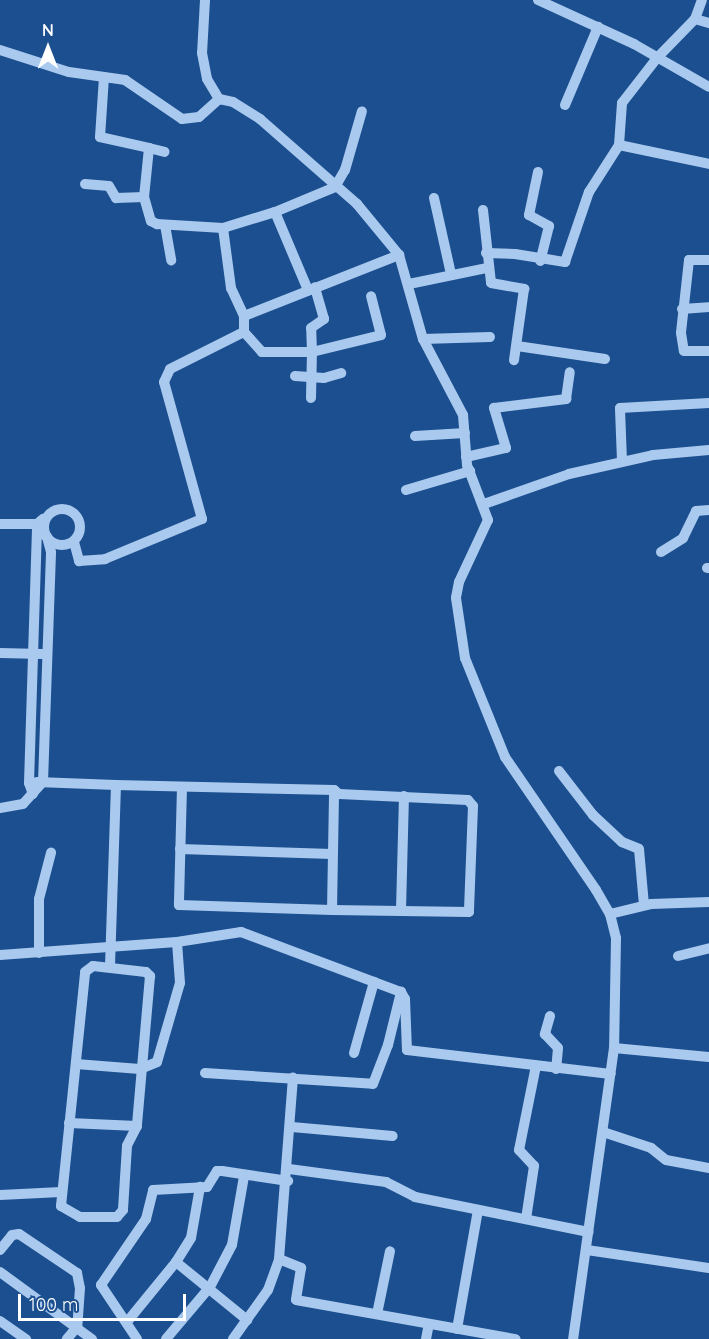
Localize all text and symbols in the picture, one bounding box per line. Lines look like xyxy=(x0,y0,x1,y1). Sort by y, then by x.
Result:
north arrow xyxy=(18,18,78,78)
text: N xyxy=(42,20,54,40)
scale bar xyxy=(21,1282,189,1320)
text: 100 m xyxy=(29,1293,78,1316)

